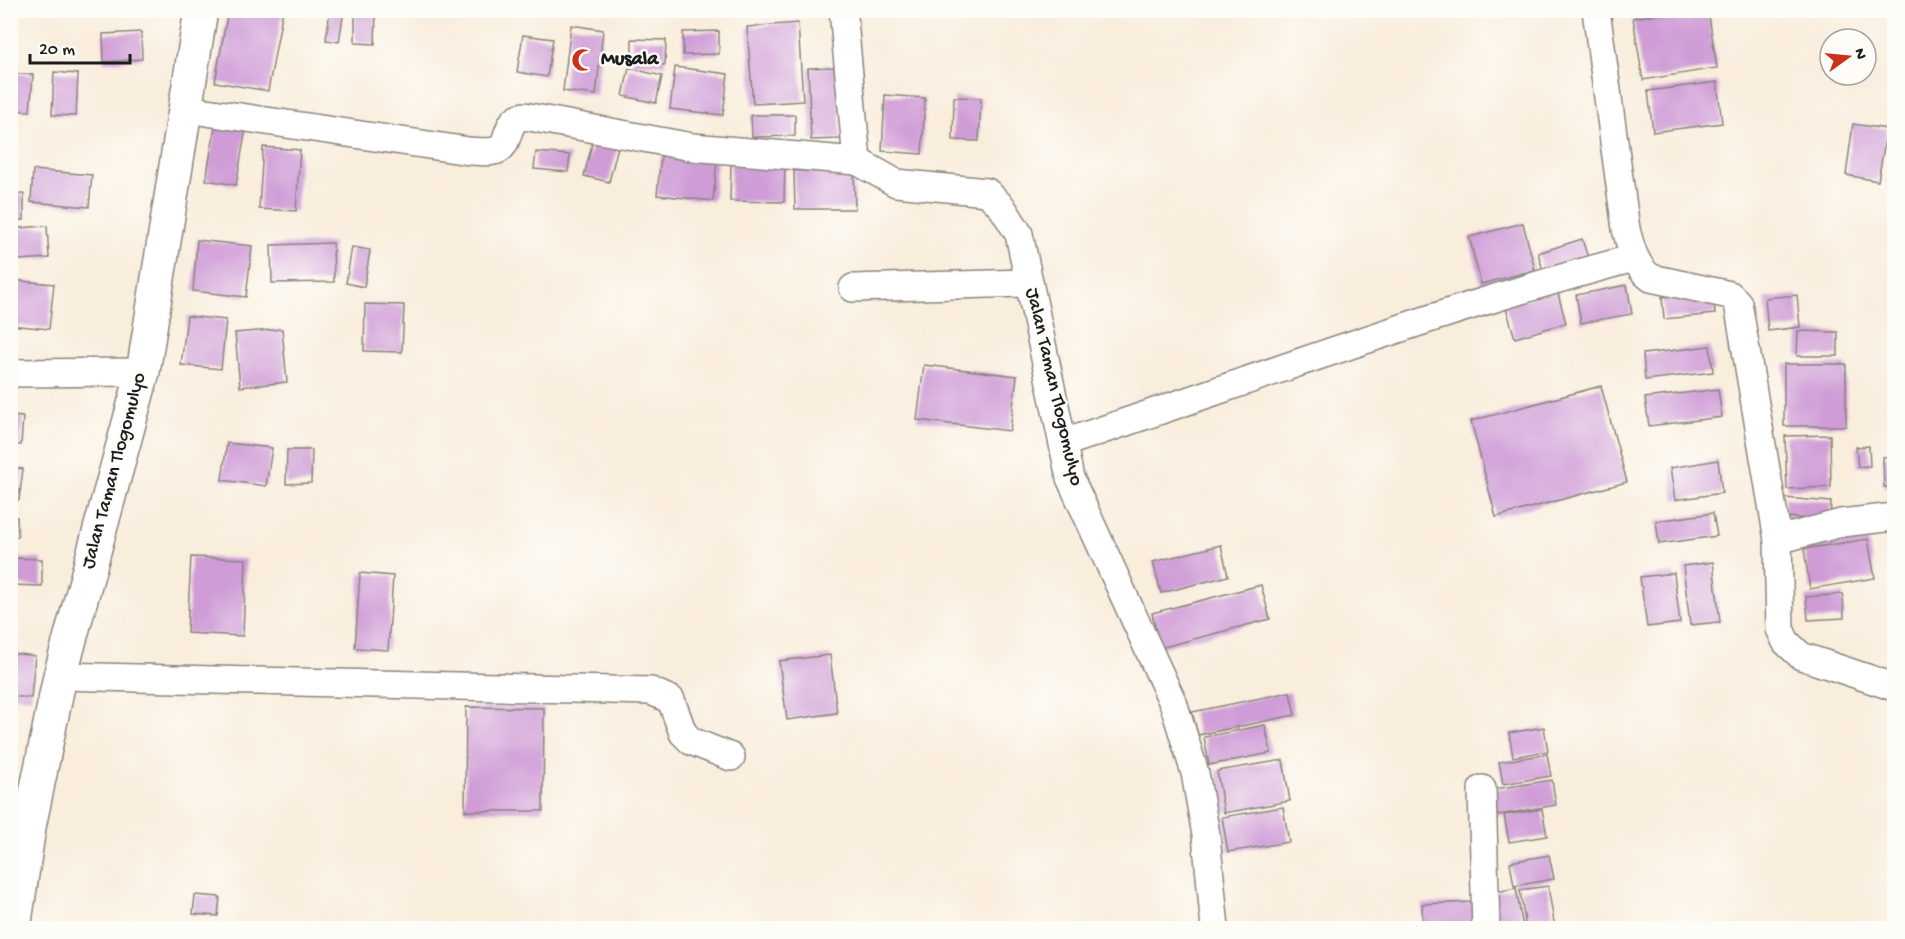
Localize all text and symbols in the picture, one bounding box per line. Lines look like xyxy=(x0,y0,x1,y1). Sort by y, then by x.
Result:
scale bar xyxy=(30,27,130,65)
north arrow xyxy=(1818,27,1878,87)
text: 20 m xyxy=(39,40,75,61)
mosque icon: Musala xyxy=(570,47,596,73)
text: N xyxy=(1849,47,1870,62)
place label: Musala xyxy=(601,49,659,72)
street label: Jalan Taman Tlogomulyo xyxy=(1019,286,1087,488)
street label: Jalan Taman Tlogomulyo xyxy=(78,370,152,572)

